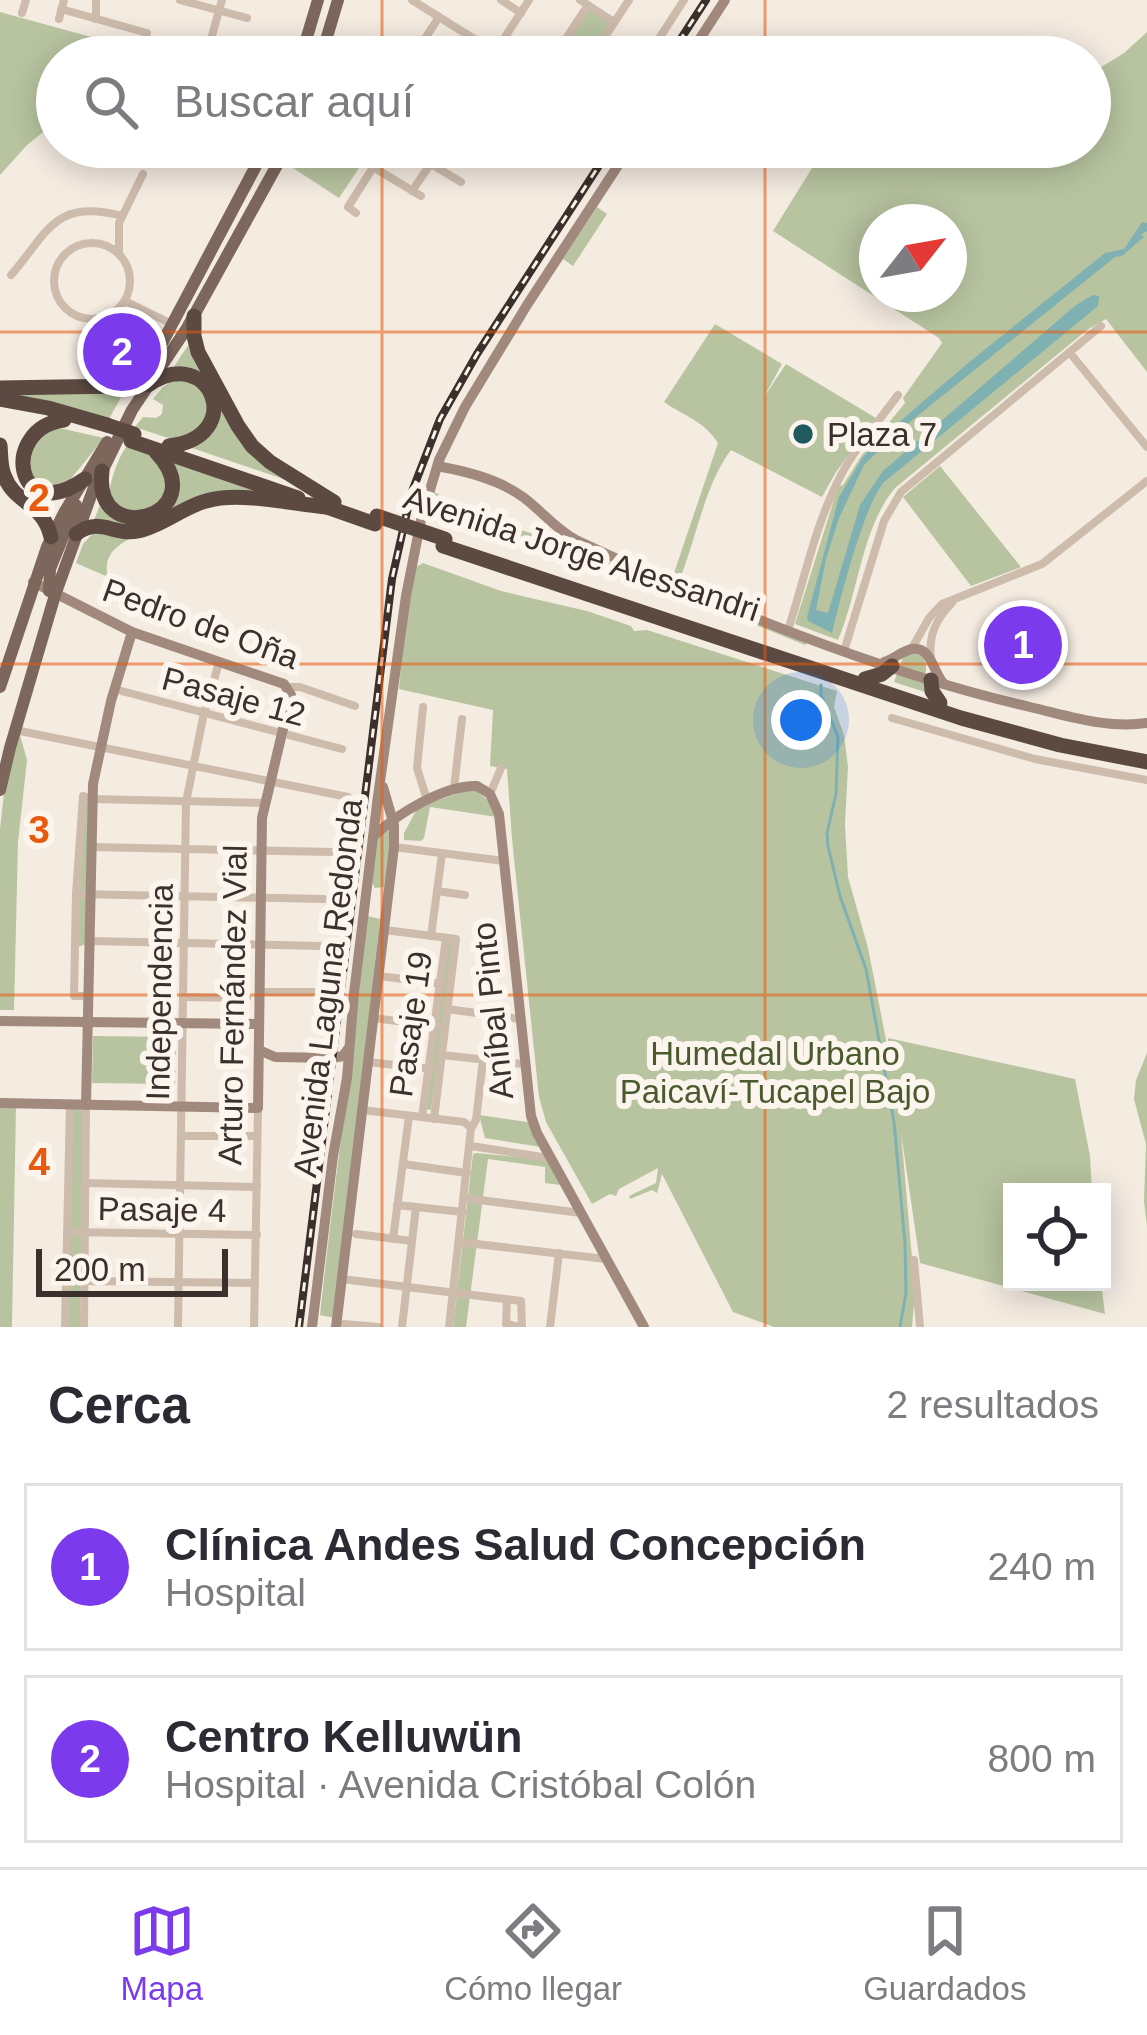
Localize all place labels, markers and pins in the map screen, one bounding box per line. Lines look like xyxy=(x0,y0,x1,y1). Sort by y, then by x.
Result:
pin: 2 xyxy=(83,307,161,397)
place label: Plaza 7 xyxy=(827,416,937,453)
marker: Plaza 7 xyxy=(790,421,816,447)
pin: 1 xyxy=(984,600,1062,690)

